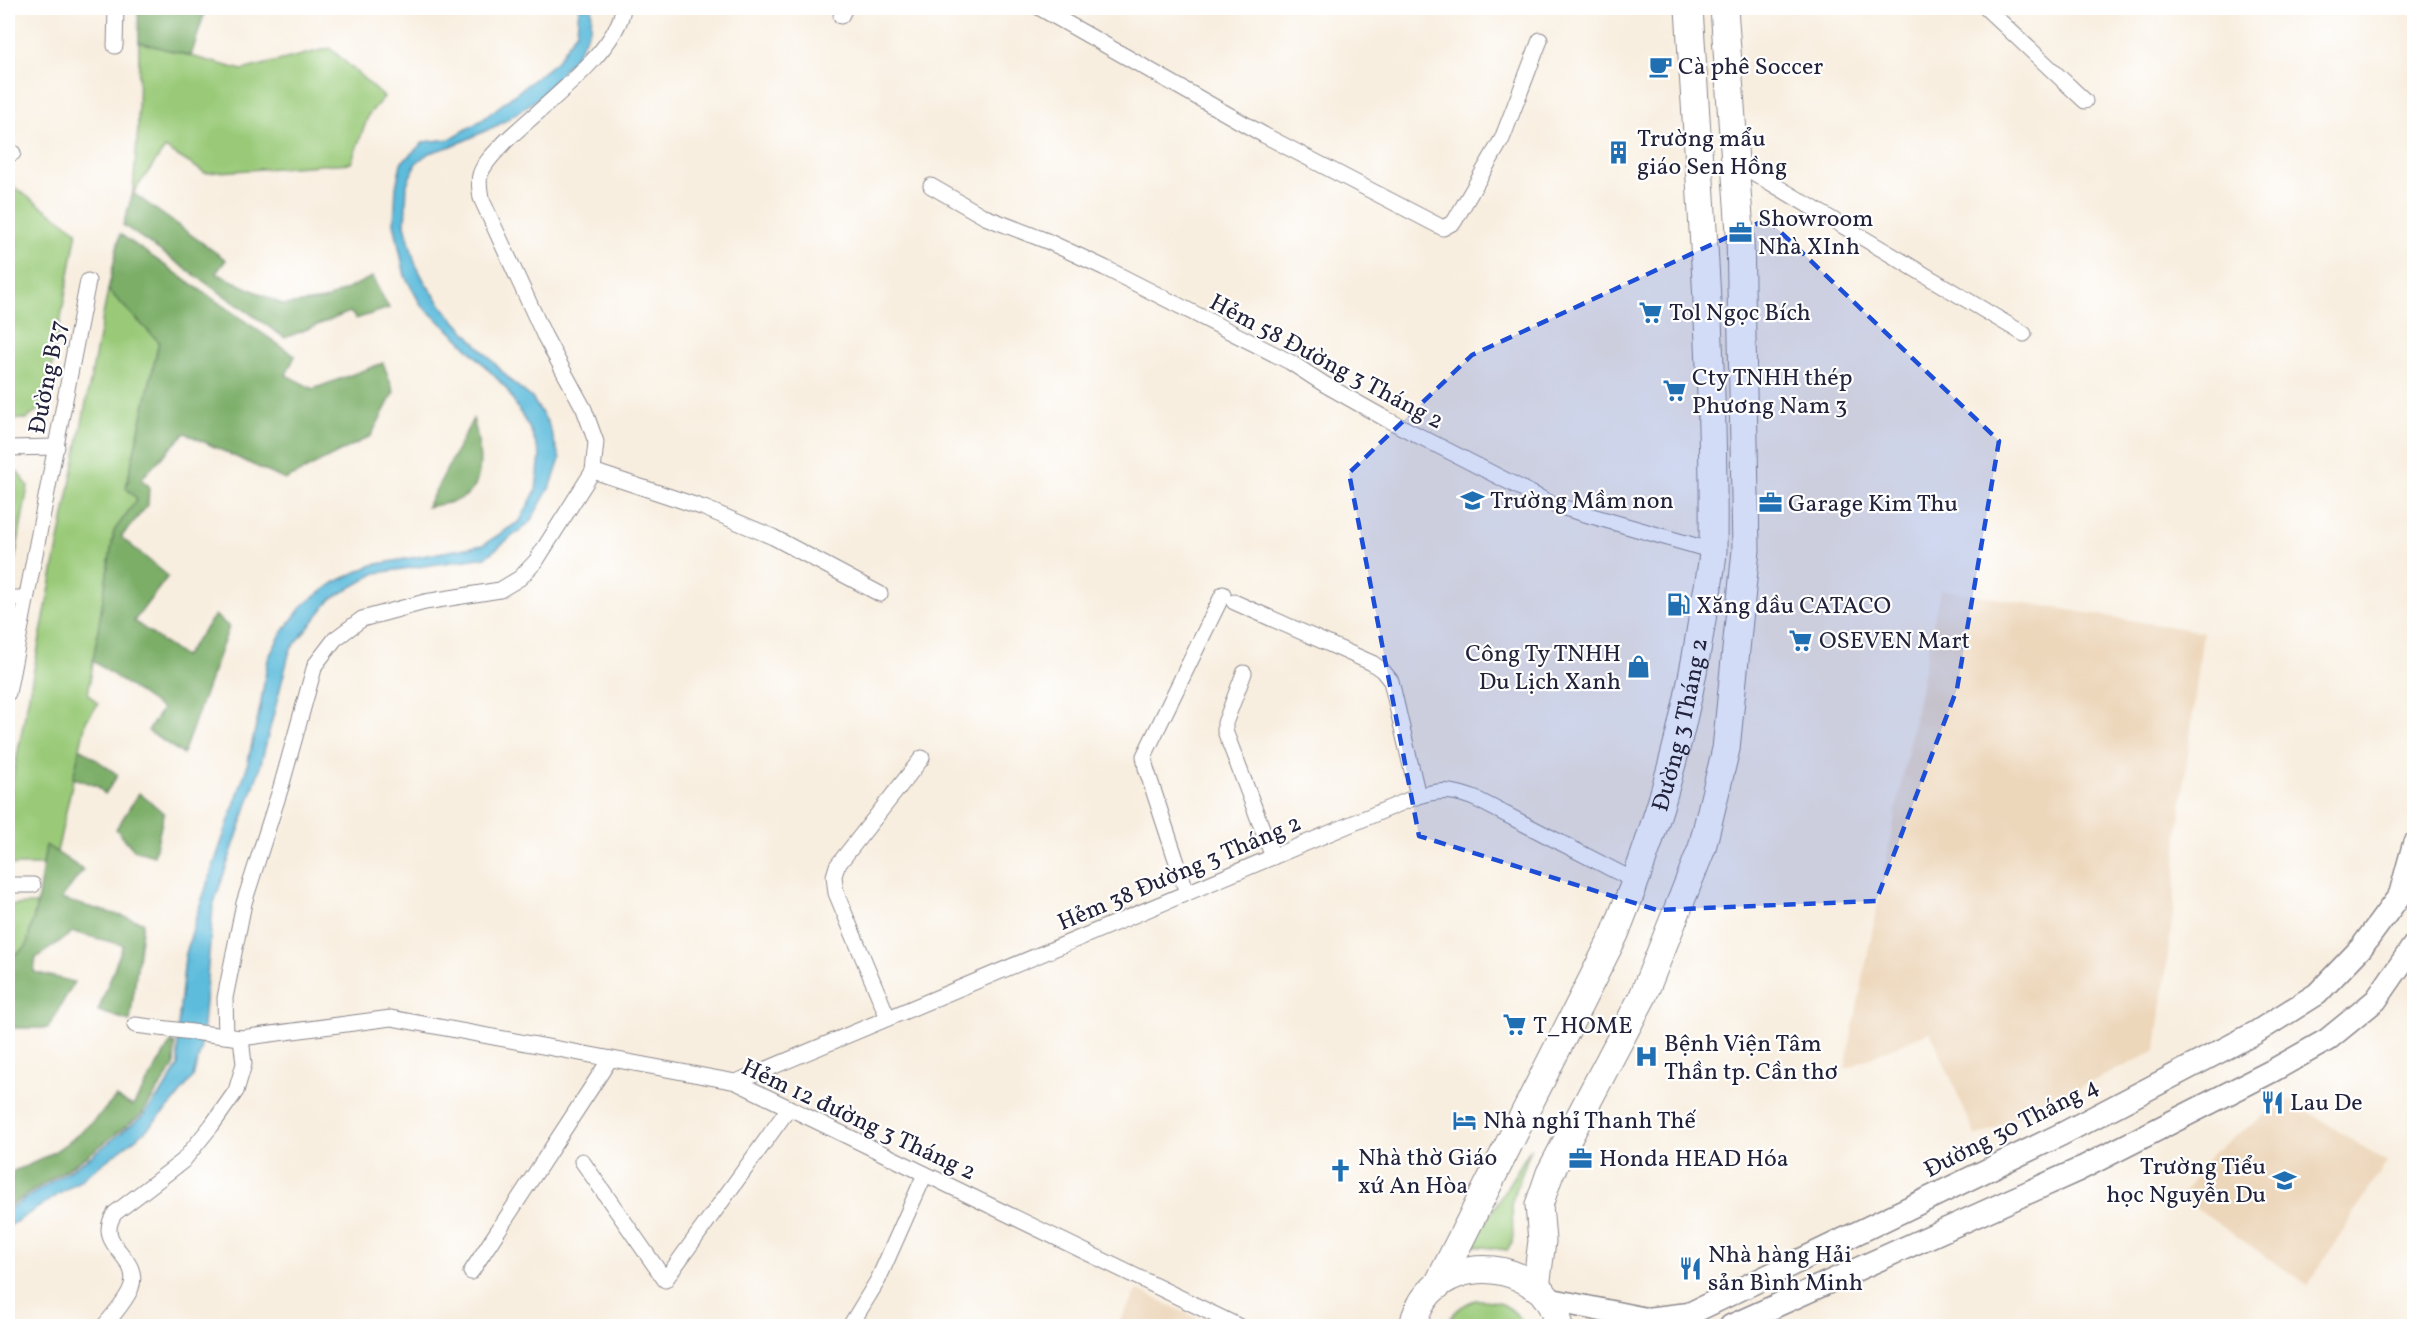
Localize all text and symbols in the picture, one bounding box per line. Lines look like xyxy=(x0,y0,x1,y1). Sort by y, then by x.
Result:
place label: Cà phê Soccer xyxy=(1678,51,1823,85)
cafe icon: Cà phê Soccer xyxy=(1647,53,1673,79)
place label: Trường mẩu giáo Sen Hồng xyxy=(1637,123,1787,185)
building icon: Trường mẩu giáo Sen Hồng xyxy=(1606,139,1632,165)
place label: Showroom Nhà XInh xyxy=(1758,203,1874,265)
office icon: Showroom Nhà XInh xyxy=(1727,219,1753,245)
street label: Hẻm 58 Đường 3 Tháng 2 xyxy=(1203,287,1449,439)
place label: Tol Ngọc Bích xyxy=(1669,297,1811,331)
supermarket icon: Tol Ngọc Bích xyxy=(1638,299,1664,325)
street label: Đường B37 xyxy=(21,318,77,437)
place label: Cty TNHH thép Phương Nam 3 xyxy=(1692,362,1852,424)
supermarket icon: Cty TNHH thép Phương Nam 3 xyxy=(1661,378,1687,404)
place label: Trường Mầm non xyxy=(1490,485,1674,519)
school or university icon: Trường Mầm non xyxy=(1459,487,1485,513)
place label: Garage Kim Thu xyxy=(1788,488,1958,522)
office icon: Garage Kim Thu xyxy=(1757,490,1783,516)
place label: Xăng dầu CATACO xyxy=(1696,590,1891,624)
fuel station icon: Xăng dầu CATACO xyxy=(1665,592,1691,618)
place label: OSEVEN Mart xyxy=(1819,625,1970,659)
supermarket icon: OSEVEN Mart xyxy=(1788,627,1814,653)
street label: Đường 3 Tháng 2 xyxy=(1644,636,1718,816)
place label: Công Ty TNHH Du Lịch Xanh xyxy=(1465,638,1621,700)
shop icon: Công Ty TNHH Du Lịch Xanh xyxy=(1626,654,1652,680)
street label: Hẻm 38 Đường 3 Tháng 2 xyxy=(1053,807,1307,941)
place label: T_HOME xyxy=(1533,1010,1633,1044)
supermarket icon: T_HOME xyxy=(1502,1012,1528,1038)
place label: Bệnh Viện Tâm Thần tp. Cần thơ xyxy=(1664,1028,1838,1090)
hospital icon: Bệnh Viện Tâm Thần tp. Cần thơ xyxy=(1633,1044,1659,1070)
street label: Hẻm 12 đường 3 Tháng 2 xyxy=(735,1051,981,1190)
street label: Đường 30 Tháng 4 xyxy=(1919,1070,2105,1188)
place label: Lau De xyxy=(2290,1087,2363,1121)
restaurant icon: Lau De xyxy=(2259,1089,2285,1115)
place label: Nhà nghỉ Thanh Thế xyxy=(1483,1105,1696,1139)
hotel icon: Nhà nghỉ Thanh Thế xyxy=(1452,1107,1478,1133)
place label: Nhà thờ Giáo xứ An Hòa xyxy=(1358,1142,1497,1204)
place label: Honda HEAD Hóa xyxy=(1599,1143,1789,1177)
office icon: Honda HEAD Hóa xyxy=(1568,1145,1594,1171)
place label: Trường Tiểu học Nguyễn Du xyxy=(2106,1151,2266,1213)
church icon: Nhà thờ Giáo xứ An Hòa xyxy=(1327,1158,1353,1184)
school or university icon: Trường Tiểu học Nguyễn Du xyxy=(2271,1167,2297,1193)
place label: Nhà hàng Hải sản Bình Minh xyxy=(1708,1239,1863,1301)
restaurant icon: Nhà hàng Hải sản Bình Minh xyxy=(1677,1255,1703,1281)

